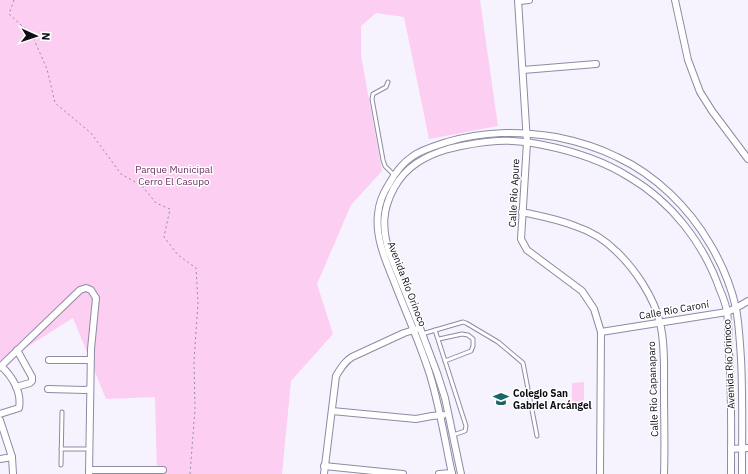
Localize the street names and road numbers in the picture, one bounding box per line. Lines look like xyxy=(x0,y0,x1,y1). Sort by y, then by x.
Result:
street label: Calle Río Apure xyxy=(506,158,522,228)
street label: Avenida Río Orinoco xyxy=(385,240,429,329)
street label: Calle Río Caroní xyxy=(638,297,710,323)
street label: Avenida Río Orinoco xyxy=(720,318,738,409)
street label: Calle Río Capanaparo xyxy=(645,341,661,437)

